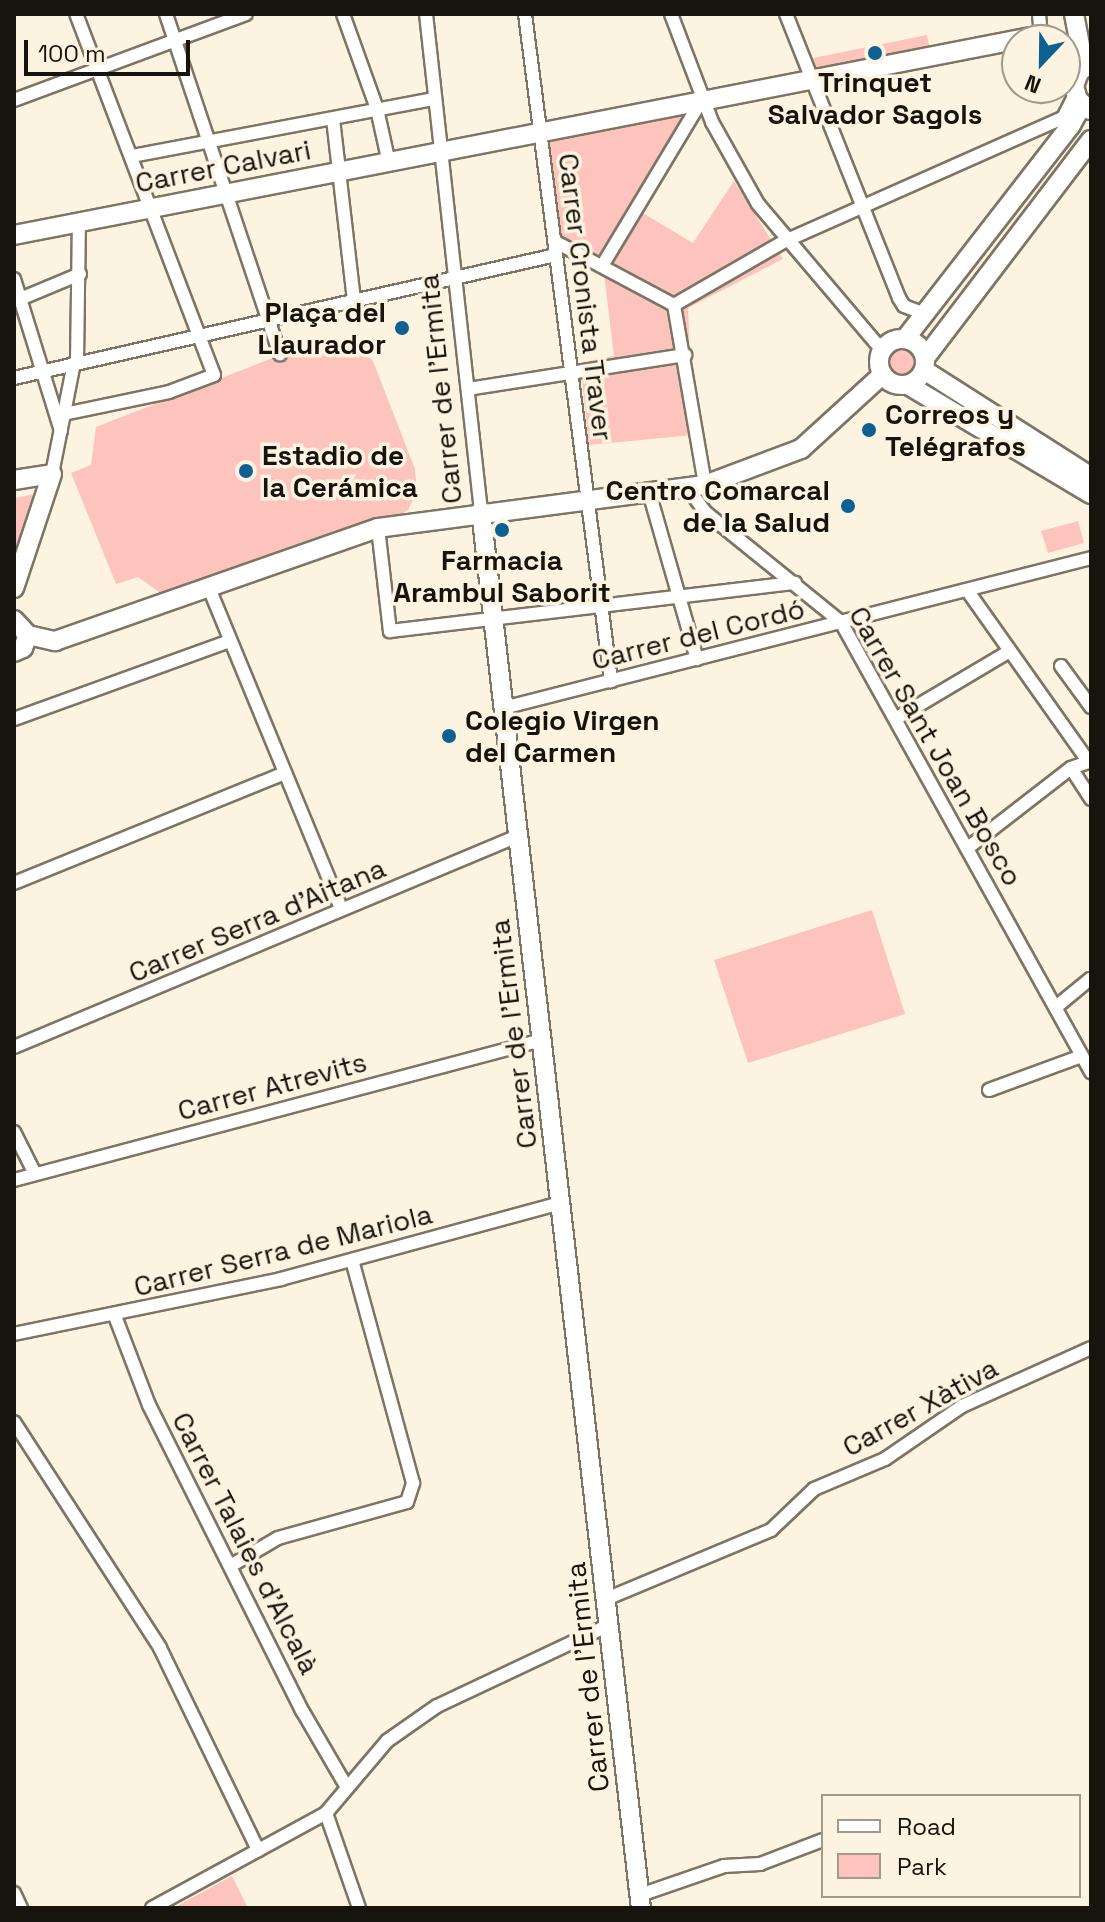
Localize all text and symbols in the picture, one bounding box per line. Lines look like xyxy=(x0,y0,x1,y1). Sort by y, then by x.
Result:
scale bar xyxy=(28,24,194,74)
north arrow xyxy=(1001,24,1081,104)
text: 100 m xyxy=(38,38,106,69)
marker: Trinquet Salvador Sagols xyxy=(866,44,884,62)
place label: Trinquet Salvador Sagols xyxy=(768,65,982,131)
text: N xyxy=(1021,69,1045,100)
street label: Carrer Calvari xyxy=(132,133,314,199)
street label: Carrer Cronista Traver xyxy=(552,151,620,443)
street label: Carrer de l'Ermita xyxy=(411,272,469,506)
place label: Plaça del Llaurador xyxy=(258,295,386,361)
marker: Plaça del Llaurador xyxy=(393,319,411,337)
place label: Correos y Telégrafos xyxy=(885,397,1026,463)
marker: Correos y Telégrafos xyxy=(860,421,878,439)
place label: Estadio de la Cerámica xyxy=(262,438,418,504)
marker: Estadio de la Cerámica xyxy=(237,462,255,480)
place label: Centro Comarcal de la Salud xyxy=(605,473,830,539)
marker: Centro Comarcal de la Salud xyxy=(837,495,859,517)
marker: Farmacia Arambul Saborit xyxy=(493,521,511,539)
place label: Farmacia Arambul Saborit xyxy=(393,543,611,609)
street label: Carrer del Cordó xyxy=(588,591,808,677)
street label: Carrer Sant Joan Bosco xyxy=(842,600,1030,892)
place label: Colegio Virgen del Carmen xyxy=(465,703,660,769)
marker: Colegio Virgen del Carmen xyxy=(440,727,458,745)
street label: Carrer Serra d'Aitana xyxy=(123,851,391,989)
street label: Carrer de l'Ermita xyxy=(482,917,544,1151)
street label: Carrer Atrevits xyxy=(174,1045,370,1127)
street label: Carrer Serra de Mariola xyxy=(130,1197,436,1303)
street label: Carrer Xàtiva xyxy=(836,1351,1004,1463)
street label: Carrer Talaies d'Alcalà xyxy=(165,1406,327,1680)
street label: Carrer de l'Ermita xyxy=(558,1560,616,1794)
legend xyxy=(821,1794,1081,1898)
text: Road xyxy=(897,1811,956,1842)
text: Park xyxy=(897,1851,947,1882)

